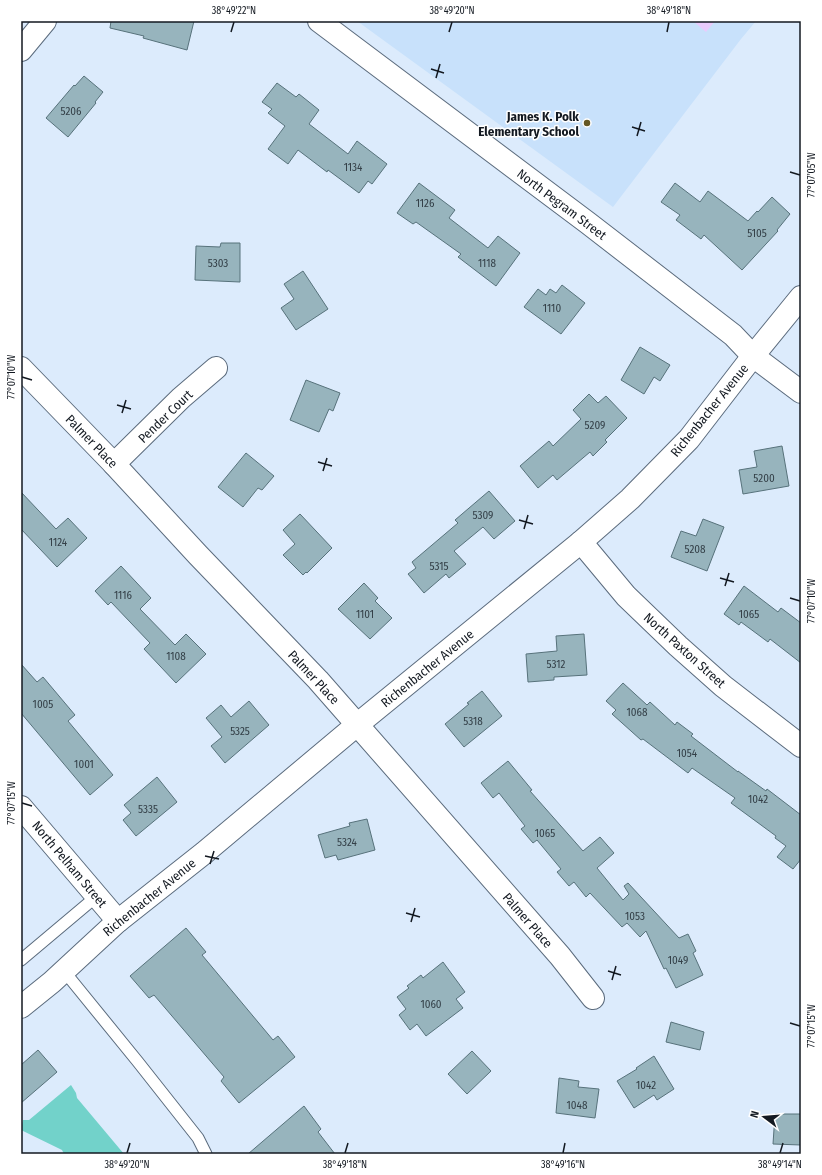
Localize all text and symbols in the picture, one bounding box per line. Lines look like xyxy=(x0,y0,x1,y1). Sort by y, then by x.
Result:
text: 38°49'22"N xyxy=(212,5,256,17)
text: 38°49'20"N xyxy=(429,5,475,17)
text: 38°49'18"N xyxy=(647,5,691,17)
house number: 5206 xyxy=(61,105,82,118)
place label: James K. Polk Elementary School xyxy=(478,109,579,139)
marker: James K. Polk Elementary School xyxy=(582,118,592,128)
text: 77°07'05"W xyxy=(806,152,818,197)
house number: 1134 xyxy=(344,161,363,174)
street label: North Pegram Street xyxy=(514,166,610,243)
house number: 1126 xyxy=(416,197,435,210)
house number: 5105 xyxy=(747,227,767,240)
house number: 5303 xyxy=(208,257,228,270)
house number: 1118 xyxy=(478,257,497,270)
house number: 1110 xyxy=(543,302,561,315)
text: 77°07'10"W xyxy=(6,354,18,399)
street label: Richenbacher Avenue xyxy=(667,361,751,460)
street label: Pender Court xyxy=(135,386,196,446)
street label: Palmer Place xyxy=(63,412,121,471)
house number: 5209 xyxy=(585,419,605,432)
house number: 5200 xyxy=(753,472,775,485)
house number: 5309 xyxy=(473,509,493,522)
house number: 1124 xyxy=(49,536,68,549)
house number: 5208 xyxy=(684,543,706,556)
house number: 5315 xyxy=(429,560,449,573)
text: 77°07'10"W xyxy=(806,578,818,623)
house number: 1116 xyxy=(114,589,133,602)
house number: 1101 xyxy=(356,608,374,621)
house number: 1065 xyxy=(739,608,759,621)
street label: North Paxton Street xyxy=(641,610,729,691)
street label: Richenbacher Avenue xyxy=(378,626,477,710)
street label: Palmer Place xyxy=(285,647,342,707)
house number: 1108 xyxy=(166,650,186,663)
house number: 5312 xyxy=(547,658,566,671)
house number: 1005 xyxy=(33,698,53,711)
house number: 1068 xyxy=(627,706,648,719)
house number: 5318 xyxy=(463,715,483,728)
house number: 5325 xyxy=(230,725,250,738)
house number: 1054 xyxy=(677,747,698,760)
house number: 1001 xyxy=(74,758,94,771)
text: 77°07'15"W xyxy=(6,781,18,825)
house number: 1042 xyxy=(748,793,768,806)
house number: 5335 xyxy=(138,803,158,816)
street label: North Pelham Street xyxy=(29,818,111,911)
house number: 1065 xyxy=(535,827,555,840)
house number: 5324 xyxy=(337,836,358,849)
street label: Richenbacher Avenue xyxy=(100,855,199,939)
street label: Palmer Place xyxy=(500,890,556,951)
house number: 1053 xyxy=(625,910,645,923)
house number: 1049 xyxy=(668,954,688,967)
house number: 1060 xyxy=(420,998,442,1011)
text: 77°07'15"W xyxy=(806,1004,818,1048)
house number: 1042 xyxy=(636,1079,656,1092)
north arrow xyxy=(744,1097,784,1137)
house number: 1048 xyxy=(567,1099,588,1112)
text: N xyxy=(748,1109,762,1119)
text: 38°49'20"N xyxy=(104,1159,150,1171)
text: 38°49'18"N xyxy=(323,1159,367,1171)
text: 38°49'16"N xyxy=(541,1159,585,1171)
text: 38°49'14"N xyxy=(758,1159,802,1171)

